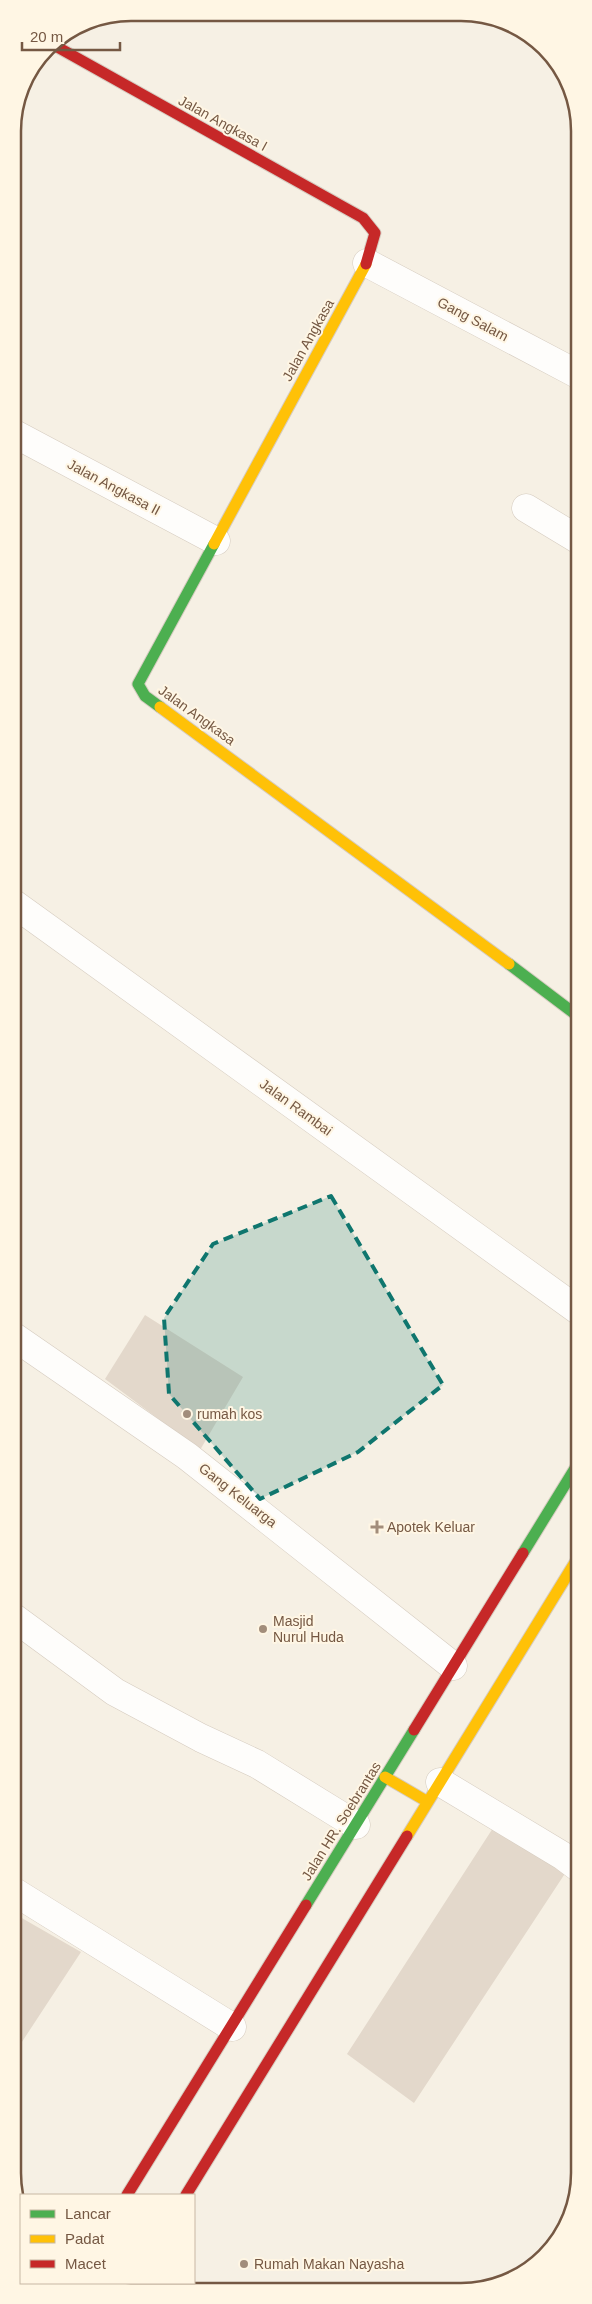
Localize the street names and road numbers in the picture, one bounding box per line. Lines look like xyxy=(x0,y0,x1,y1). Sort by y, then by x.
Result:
street label: Jalan Angkasa I xyxy=(176,92,270,154)
street label: Gang Salam xyxy=(435,294,511,344)
street label: Jalan Angkasa xyxy=(279,296,337,384)
street label: Jalan Angkasa II xyxy=(65,456,163,518)
street label: Jalan Angkasa xyxy=(155,682,239,748)
street label: Jalan Rambai xyxy=(257,1075,335,1139)
street label: Gang Keluarga xyxy=(196,1460,280,1530)
street label: Jalan HR. Soebrantas xyxy=(298,1759,384,1883)

